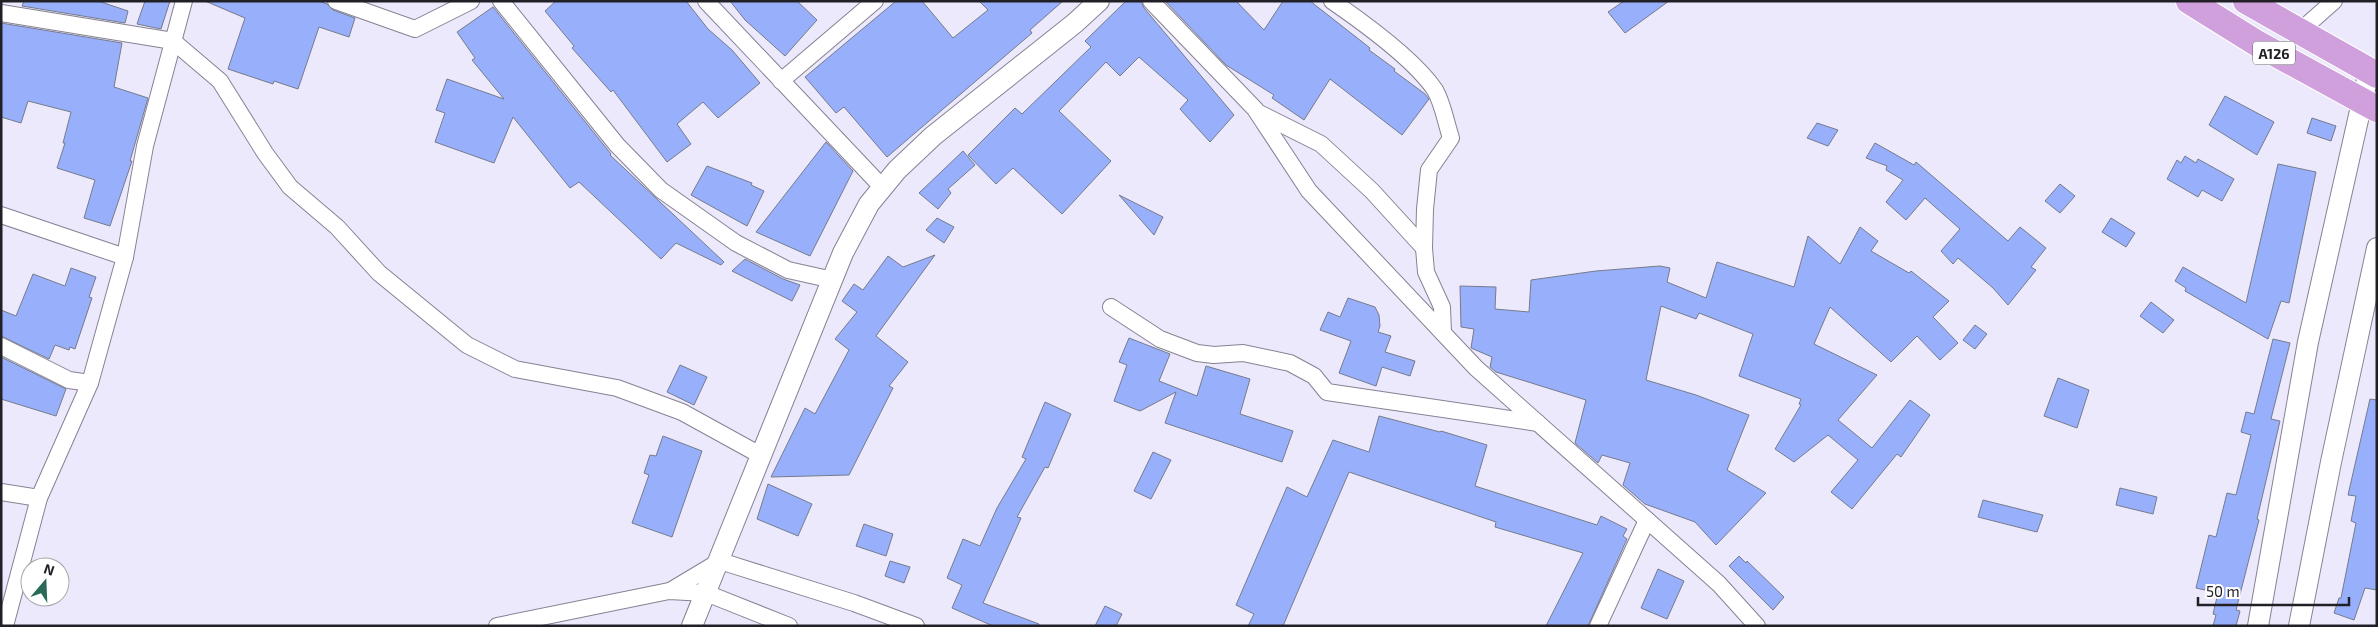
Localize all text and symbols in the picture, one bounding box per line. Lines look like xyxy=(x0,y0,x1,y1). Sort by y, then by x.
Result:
road number: A126 xyxy=(2253,42,2295,64)
north arrow xyxy=(20,557,70,607)
text: N xyxy=(42,560,57,579)
scale bar xyxy=(2198,574,2349,606)
text: 50 m xyxy=(2206,582,2240,600)

